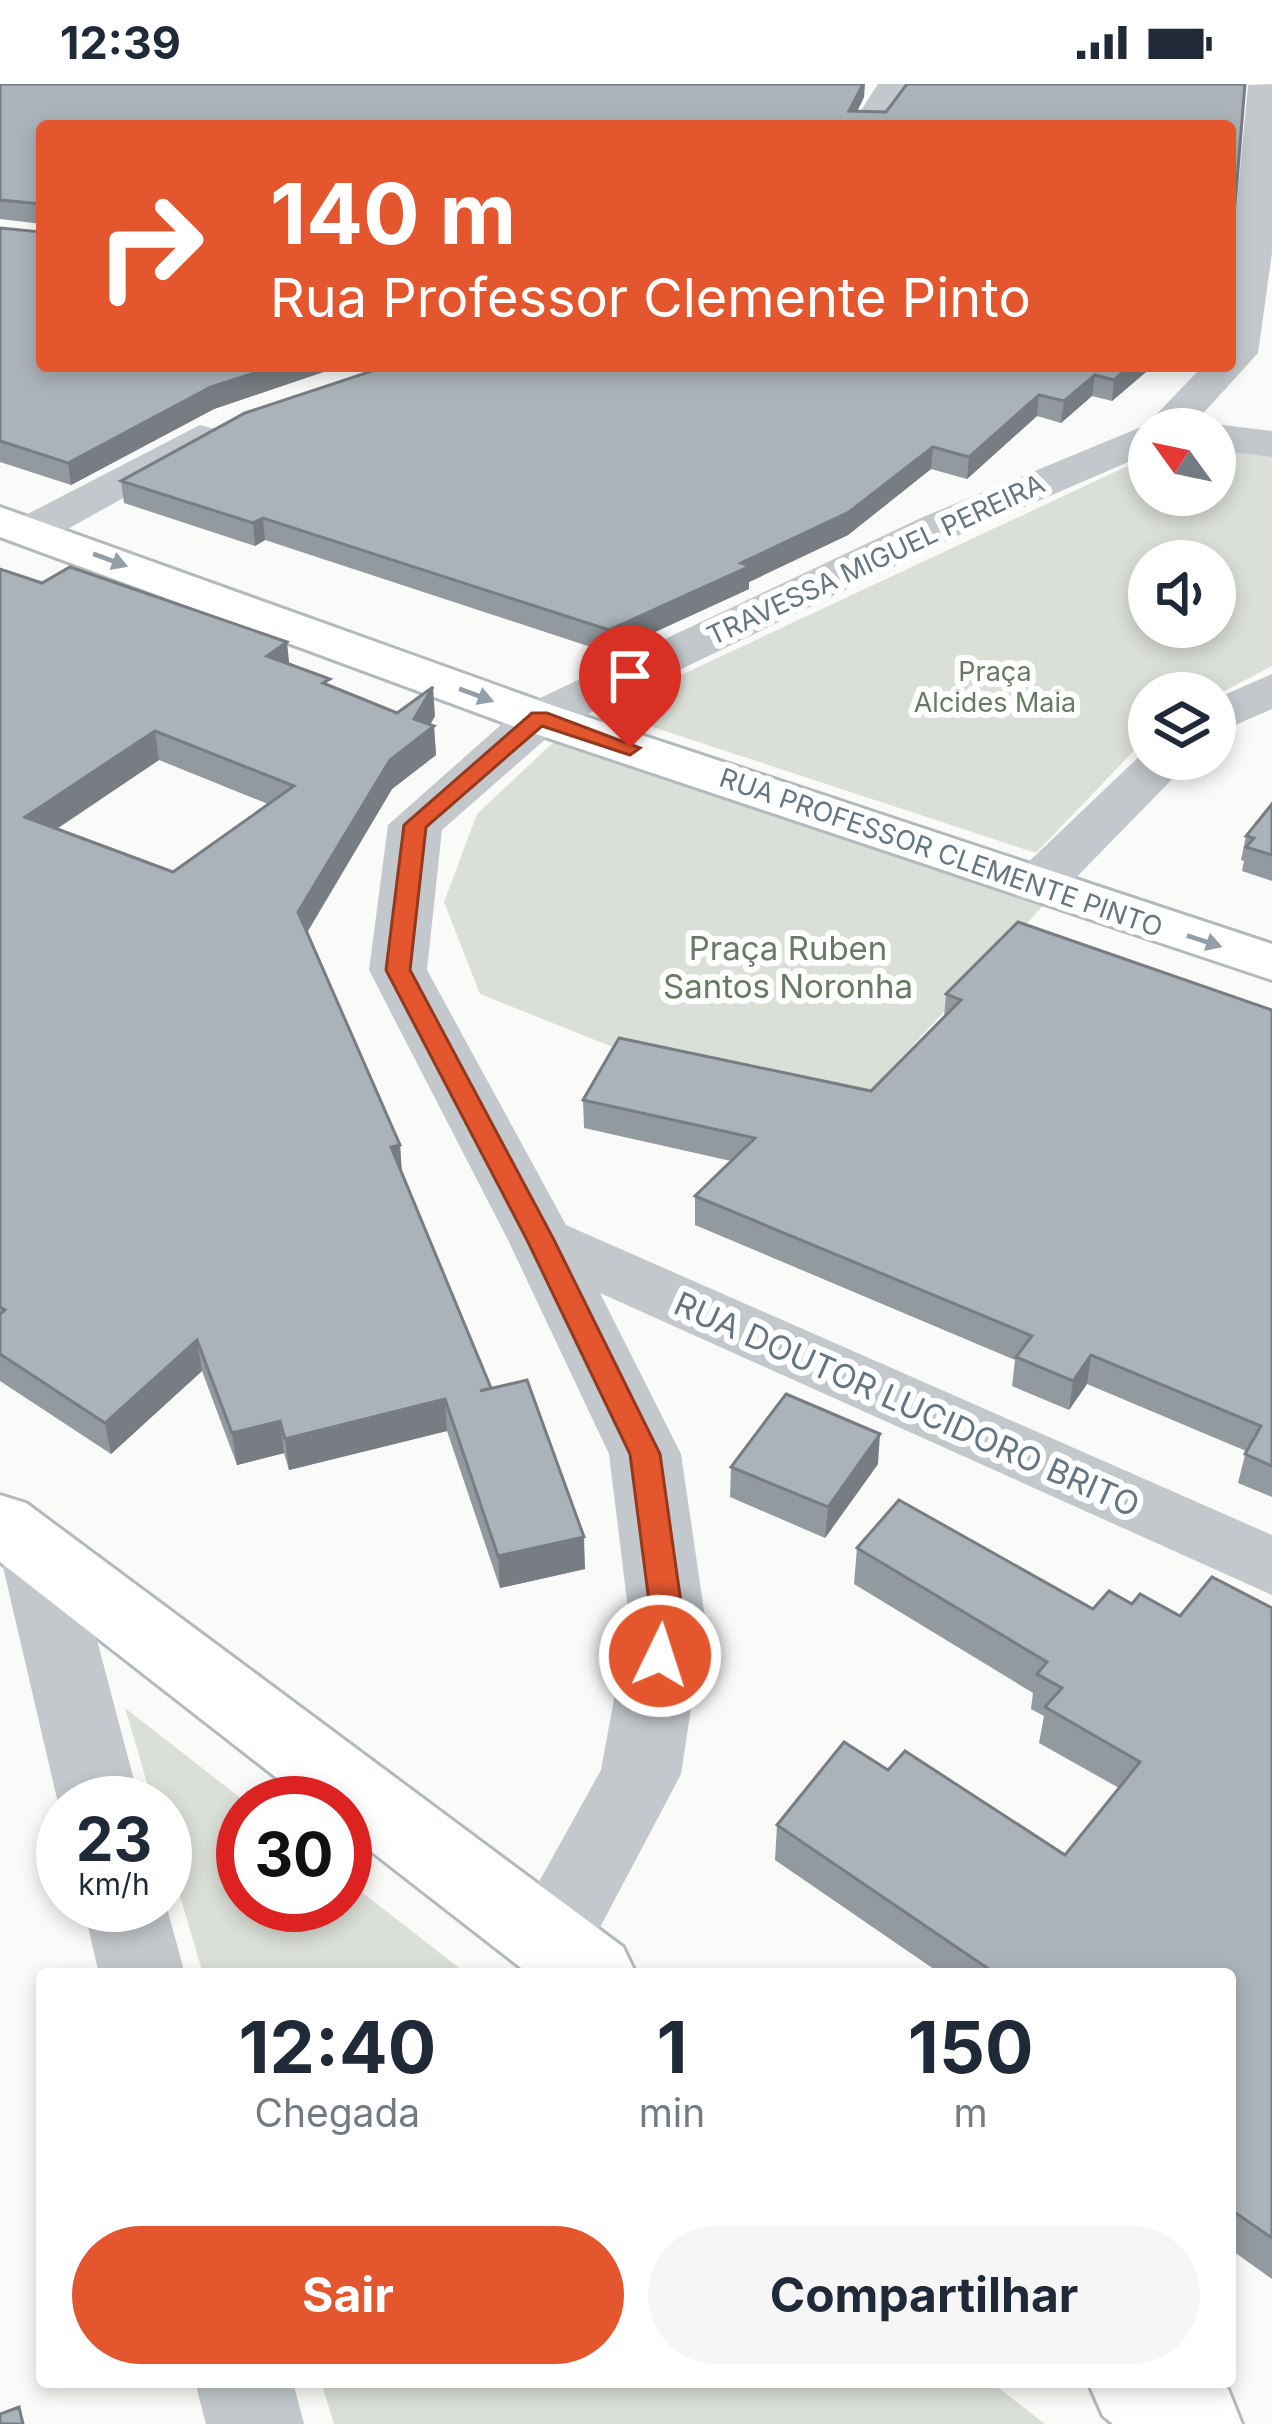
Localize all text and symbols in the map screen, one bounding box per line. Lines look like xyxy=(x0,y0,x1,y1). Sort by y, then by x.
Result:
text: 12:39 xyxy=(60,15,181,70)
text: 140 m xyxy=(270,163,516,264)
icon: right xyxy=(72,168,228,324)
text: Rua Professor Clemente Pinto xyxy=(270,265,1031,330)
north arrow xyxy=(1128,408,1236,516)
map controls xyxy=(1128,408,1236,780)
street label: TRAVESSA MIGUEL PEREIRA xyxy=(702,467,1050,652)
button: sound xyxy=(1128,540,1236,648)
one-way arrow xyxy=(92,552,128,571)
pin xyxy=(579,625,681,748)
icon: arrive xyxy=(597,643,663,709)
park label: Praça Alcides Maia xyxy=(914,655,1076,719)
button: layers xyxy=(1128,672,1236,780)
one-way arrow xyxy=(459,686,495,705)
street label: RUA PROFESSOR CLEMENTE PINTO xyxy=(715,761,1167,944)
park label: Praça Ruben Santos Noronha xyxy=(663,928,913,1006)
one-way arrow xyxy=(1186,932,1223,951)
street label: RUA DOUTOR LUCIDORO BRITO xyxy=(668,1283,1146,1525)
position arrow xyxy=(597,1593,723,1719)
speed limit sign: 30 xyxy=(216,1776,372,1932)
text: 23 xyxy=(76,1803,152,1875)
text: km/h xyxy=(78,1866,150,1902)
text: 12:40 xyxy=(239,2003,436,2090)
text: 1 xyxy=(656,2003,688,2090)
text: 150 xyxy=(908,2003,1033,2090)
text: Chegada xyxy=(254,2089,420,2136)
text: min xyxy=(639,2089,705,2136)
text: m xyxy=(954,2089,988,2136)
button: Sair xyxy=(72,2226,624,2364)
button: Compartilhar xyxy=(648,2226,1200,2364)

